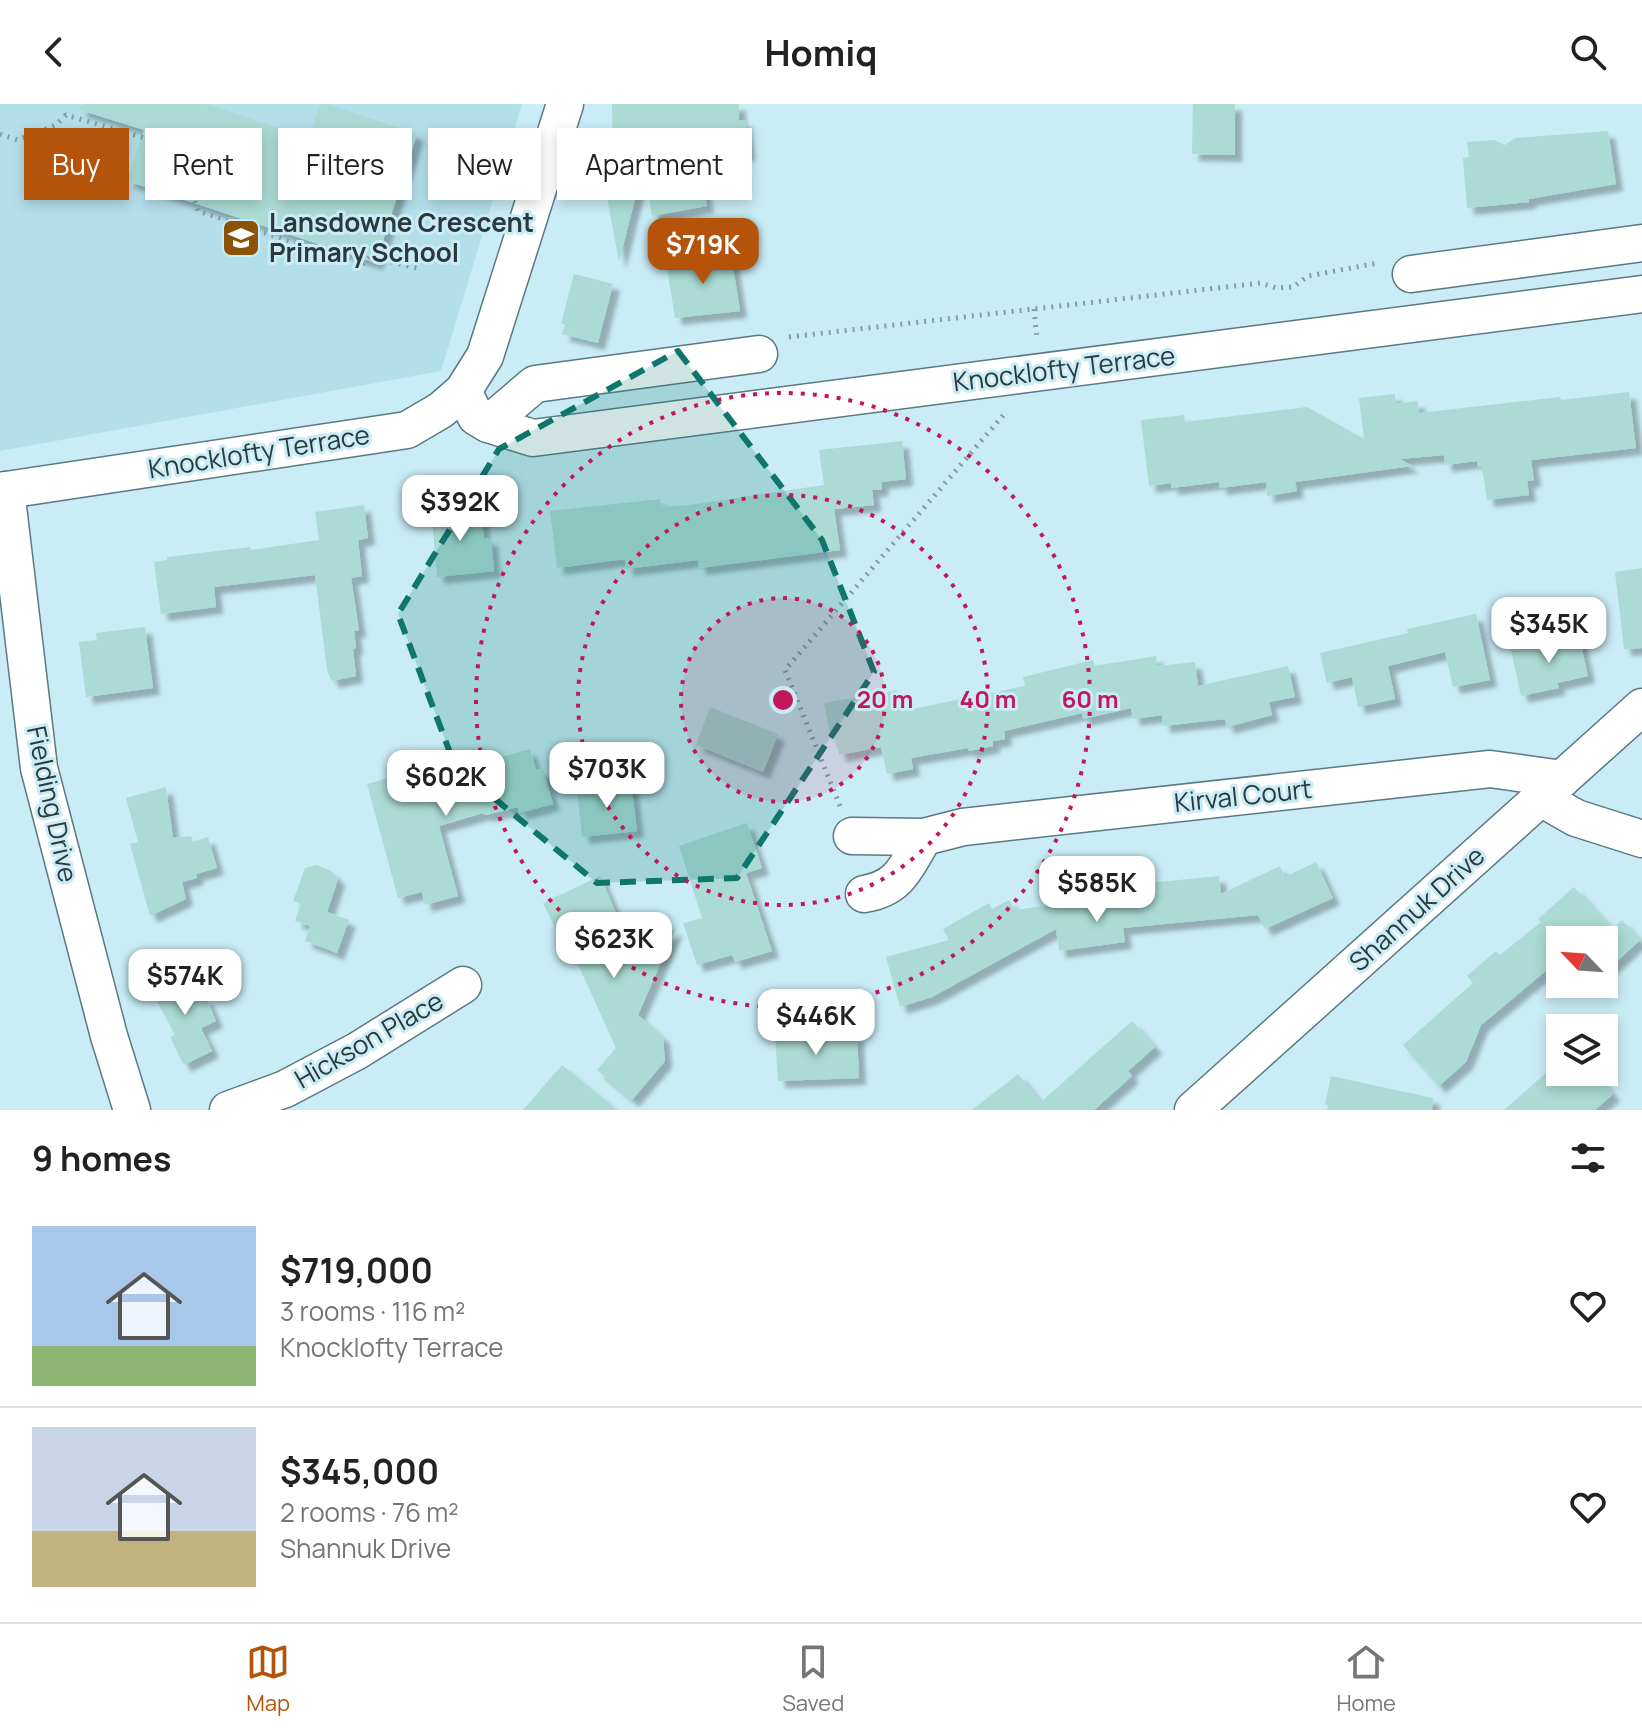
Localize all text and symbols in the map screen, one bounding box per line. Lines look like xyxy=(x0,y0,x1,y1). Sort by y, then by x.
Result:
text: Homiq xyxy=(765,28,877,77)
icon: back xyxy=(32,30,76,74)
icon: search xyxy=(1566,30,1610,74)
chip: Buy xyxy=(24,128,129,200)
chip: Rent xyxy=(145,128,262,200)
chip: Filters xyxy=(278,128,412,200)
chip: New xyxy=(428,128,541,200)
chip: Apartment xyxy=(557,128,752,200)
place label: Lansdowne Crescent Primary School xyxy=(269,204,534,270)
school or university icon: Lansdowne Crescent Primary School xyxy=(220,217,262,259)
pin: $719K xyxy=(647,218,759,286)
text: $719K xyxy=(666,226,740,262)
street label: Knocklofty Terrace xyxy=(951,337,1177,399)
street label: Knocklofty Terrace xyxy=(146,416,372,486)
pin: $392K xyxy=(404,475,516,543)
text: $392K xyxy=(420,483,500,519)
pin: $345K xyxy=(1493,597,1605,665)
text: $345K xyxy=(1509,605,1589,641)
text: 20 m xyxy=(857,682,913,715)
text: 40 m xyxy=(960,682,1016,715)
text: 60 m xyxy=(1061,682,1119,715)
centre of rings xyxy=(769,686,797,714)
street label: Fielding Drive xyxy=(19,722,87,885)
pin: $703K xyxy=(551,742,663,810)
pin: $602K xyxy=(390,750,502,818)
text: $703K xyxy=(567,750,647,786)
text: $602K xyxy=(405,758,487,794)
street label: Kirval Court xyxy=(1172,770,1314,820)
street label: Shannuk Drive xyxy=(1341,838,1492,979)
pin: $585K xyxy=(1041,856,1153,924)
text: $585K xyxy=(1057,864,1137,900)
pin: $623K xyxy=(558,912,670,980)
text: $623K xyxy=(574,920,654,956)
north arrow xyxy=(1546,926,1618,998)
map controls xyxy=(1546,926,1618,1086)
pin: $574K xyxy=(129,949,241,1017)
text: $574K xyxy=(146,957,224,993)
street label: Hickson Place xyxy=(288,982,449,1096)
pin: $446K xyxy=(760,989,872,1057)
text: $446K xyxy=(776,997,856,1033)
button: layers xyxy=(1546,1014,1618,1086)
text: 9 homes xyxy=(32,1135,171,1181)
icon: filters xyxy=(1566,1136,1610,1180)
text: $719,000 xyxy=(280,1247,433,1293)
icon: home xyxy=(96,1258,192,1354)
icon: heart xyxy=(1566,1284,1610,1328)
text: 3 rooms · 116 m² xyxy=(280,1293,466,1329)
text: Knocklofty Terrace xyxy=(280,1329,504,1365)
text: $345,000 xyxy=(280,1448,439,1494)
icon: home xyxy=(96,1459,192,1555)
icon: heart xyxy=(1566,1485,1610,1529)
text: 2 rooms · 76 m² xyxy=(280,1494,459,1530)
text: Shannuk Drive xyxy=(280,1530,451,1566)
tab: Map xyxy=(246,1640,290,1718)
tab: Saved xyxy=(782,1640,844,1718)
tab: Home xyxy=(1336,1640,1396,1718)

